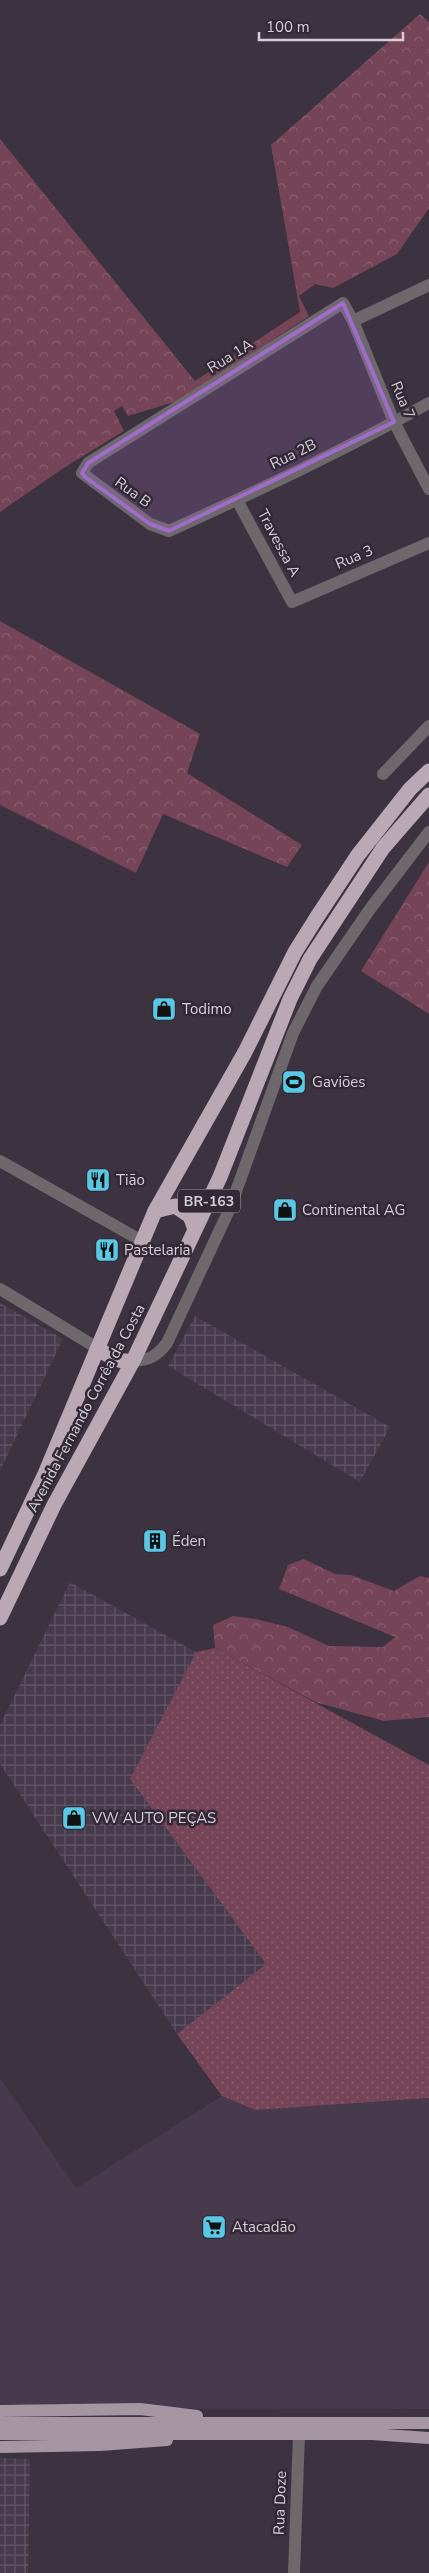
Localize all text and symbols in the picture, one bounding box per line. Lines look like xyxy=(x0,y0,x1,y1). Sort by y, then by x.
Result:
scale bar xyxy=(259,10,403,42)
text: 100 m xyxy=(266,17,310,37)
street label: Rua 1A xyxy=(203,334,257,378)
street label: Rua 7 xyxy=(386,378,420,422)
street label: Rua 2B xyxy=(266,434,320,474)
street label: Rua B xyxy=(111,472,155,512)
street label: Travessa A xyxy=(253,506,305,580)
street label: Rua 3 xyxy=(332,540,376,574)
shop icon: Todimo xyxy=(151,996,177,1022)
place label: Todimo xyxy=(182,999,232,1019)
sports icon: Gaviões xyxy=(281,1069,307,1095)
place label: Gaviões xyxy=(312,1072,366,1092)
restaurant icon: Tião xyxy=(85,1167,111,1193)
place label: Tião xyxy=(116,1170,145,1190)
road number: BR-163 xyxy=(178,1190,240,1212)
shop icon: Continental AG xyxy=(272,1197,298,1223)
place label: Continental AG xyxy=(302,1200,405,1220)
restaurant icon: Pastelaria xyxy=(94,1237,120,1263)
place label: Pastelaria xyxy=(124,1240,191,1260)
street label: Avenida Fernando Corrêa da Costa xyxy=(22,1300,150,1516)
building icon: Éden xyxy=(142,1528,168,1554)
place label: Éden xyxy=(172,1531,206,1551)
shop icon: VW AUTO PEÇAS xyxy=(61,1805,87,1831)
place label: VW AUTO PEÇAS xyxy=(91,1808,216,1828)
supermarket icon: Atacadão xyxy=(201,2214,227,2240)
place label: Atacadão xyxy=(232,2217,296,2237)
street label: Rua Doze xyxy=(269,2470,291,2536)

